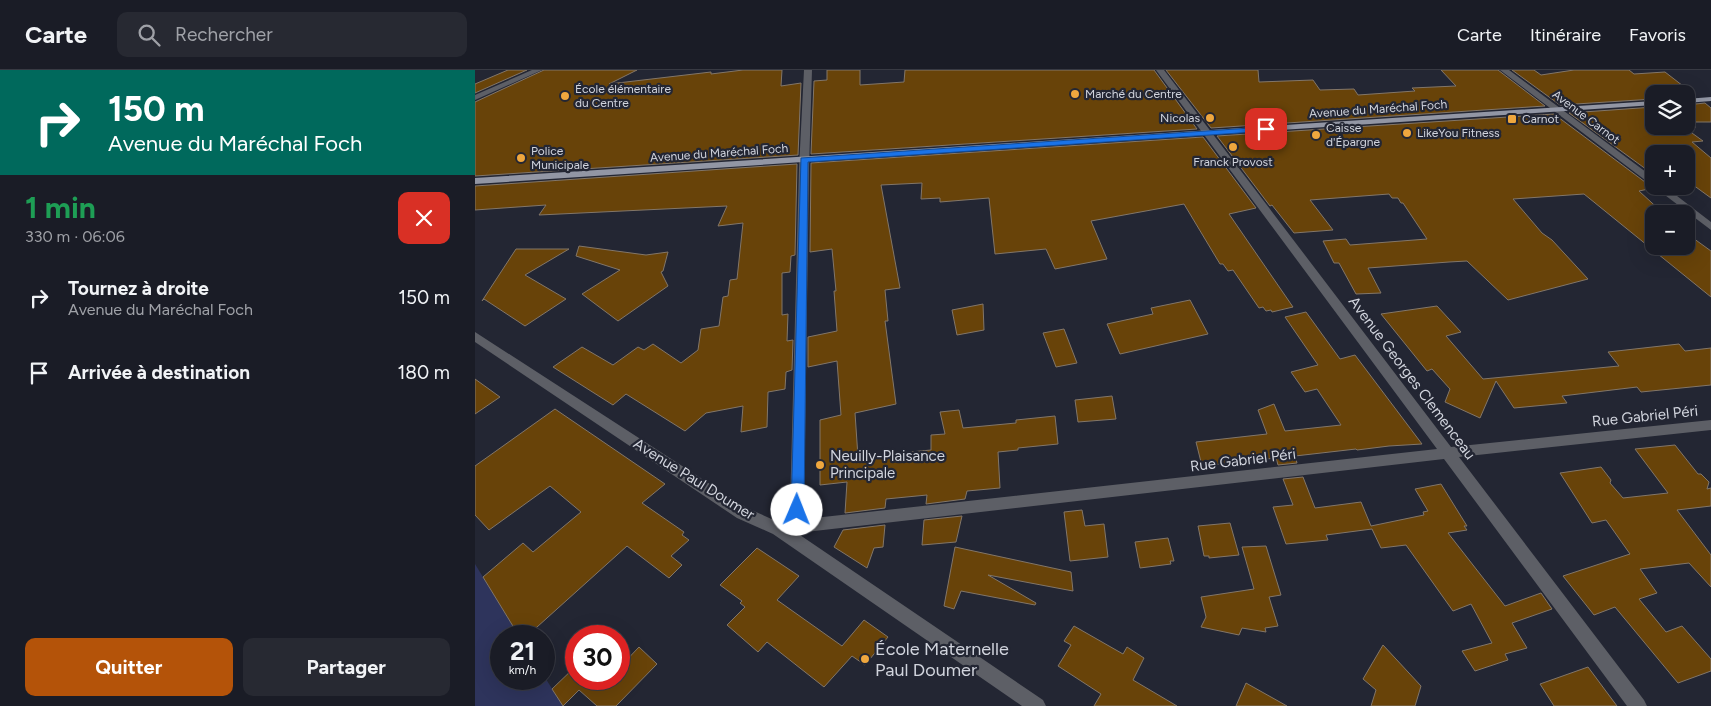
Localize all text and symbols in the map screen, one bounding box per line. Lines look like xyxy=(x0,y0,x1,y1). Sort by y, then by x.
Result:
search box xyxy=(117,12,467,57)
text: Carte xyxy=(25,20,87,49)
icon: search xyxy=(135,21,163,49)
text: Rechercher xyxy=(175,23,273,46)
text: Carte xyxy=(1457,24,1502,46)
text: Itinéraire xyxy=(1530,24,1601,46)
text: Favoris xyxy=(1629,24,1686,46)
place label: École élémentaire du Centre xyxy=(575,82,671,110)
map controls xyxy=(1645,85,1695,255)
button: layers xyxy=(1645,85,1695,135)
place label: Marché du Centre xyxy=(1085,87,1182,101)
street label: Avenue Carnot xyxy=(1550,87,1623,147)
text: 150 m xyxy=(108,88,205,130)
marker: Marché du Centre xyxy=(1069,88,1081,100)
icon: right xyxy=(25,90,90,155)
marker: École élémentaire du Centre xyxy=(559,90,571,102)
street label: Avenue du Maréchal Foch xyxy=(1308,97,1448,121)
pin xyxy=(1245,108,1287,150)
place label: Nicolas xyxy=(1160,111,1200,125)
marker: Nicolas xyxy=(1204,112,1216,124)
place label: Carnot xyxy=(1522,112,1559,126)
marker: Carnot xyxy=(1506,113,1518,125)
icon: arrive xyxy=(1252,115,1280,143)
place label: Caisse d'Épargne xyxy=(1326,121,1381,149)
place label: LikeYou Fitness xyxy=(1417,126,1500,140)
marker: LikeYou Fitness xyxy=(1401,127,1413,139)
marker: Caisse d'Épargne xyxy=(1310,129,1322,141)
text: Avenue du Maréchal Foch xyxy=(108,130,362,157)
street label: Avenue du Maréchal Foch xyxy=(649,141,789,165)
marker: Franck Provost xyxy=(1227,141,1239,153)
place label: Police Municipale xyxy=(531,144,589,172)
button: + xyxy=(1645,145,1695,195)
marker: Police Municipale xyxy=(515,152,527,164)
place label: Franck Provost xyxy=(1193,155,1273,169)
text: 1 min xyxy=(25,189,96,226)
button: close xyxy=(398,192,450,244)
button: − xyxy=(1645,205,1695,255)
text: 330 m · 06:06 xyxy=(25,227,125,246)
text: Tournez à droite xyxy=(68,277,209,300)
icon: right xyxy=(25,284,53,312)
text: 150 m xyxy=(398,286,450,309)
street label: Avenue Georges Clemenceau xyxy=(1345,293,1479,463)
text: Avenue du Maréchal Foch xyxy=(68,300,253,319)
icon: arrive xyxy=(25,359,53,387)
text: Arrivée à destination xyxy=(68,361,250,384)
text: 180 m xyxy=(397,361,450,384)
street label: Rue Gabriel Péri xyxy=(1591,401,1699,431)
street label: Avenue Paul Doumer xyxy=(630,434,758,524)
street label: Rue Gabriel Péri xyxy=(1189,445,1297,475)
place label: Neuilly-Plaisance Principale xyxy=(830,447,945,482)
marker: Neuilly-Plaisance Principale xyxy=(814,459,826,471)
position arrow xyxy=(770,483,822,535)
speed limit sign: 30 xyxy=(565,625,630,690)
text: 21 xyxy=(510,636,535,666)
button: Quitter xyxy=(25,638,233,696)
button: Partager xyxy=(243,638,450,696)
place label: École Maternelle Paul Doumer xyxy=(875,638,1009,681)
marker: École Maternelle Paul Doumer xyxy=(859,653,871,665)
text: km/h xyxy=(509,663,536,677)

